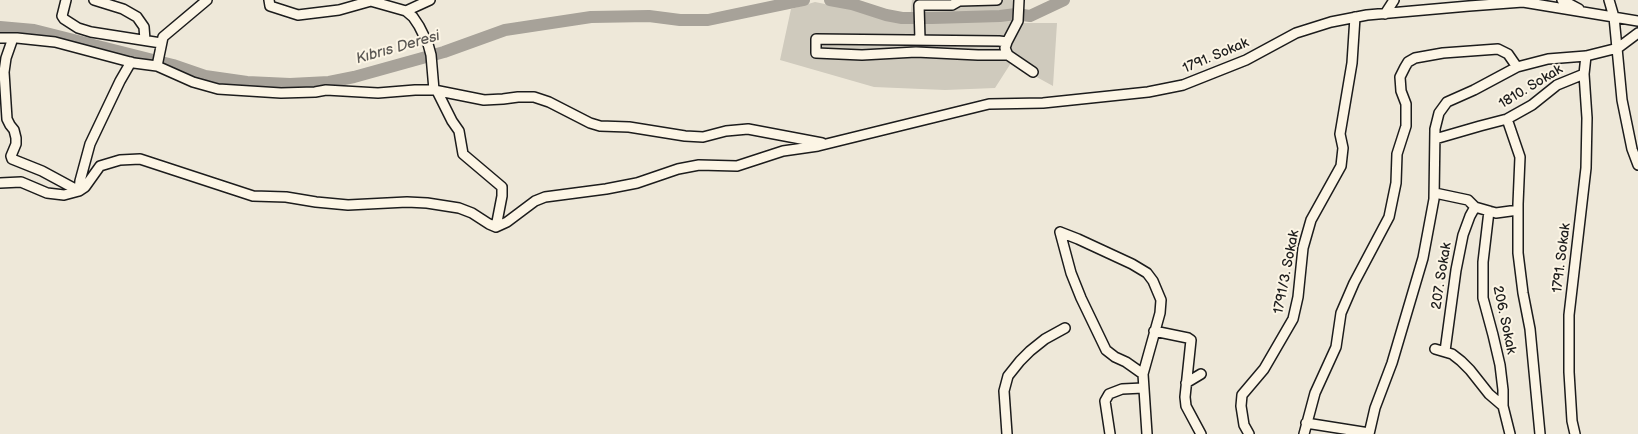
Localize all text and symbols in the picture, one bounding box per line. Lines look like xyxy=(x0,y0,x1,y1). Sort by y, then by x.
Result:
water label: Kıbrıs Deresi xyxy=(354,27,442,69)
street label: 1791. Sokak xyxy=(1180,35,1252,77)
street label: 1810. Sokak xyxy=(1496,61,1566,113)
street label: 1791. Sokak xyxy=(1549,222,1575,294)
street label: 1791/3. Sokak xyxy=(1271,229,1303,315)
street label: 207. Sokak xyxy=(1428,241,1456,311)
street label: 206. Sokak xyxy=(1489,284,1519,356)

